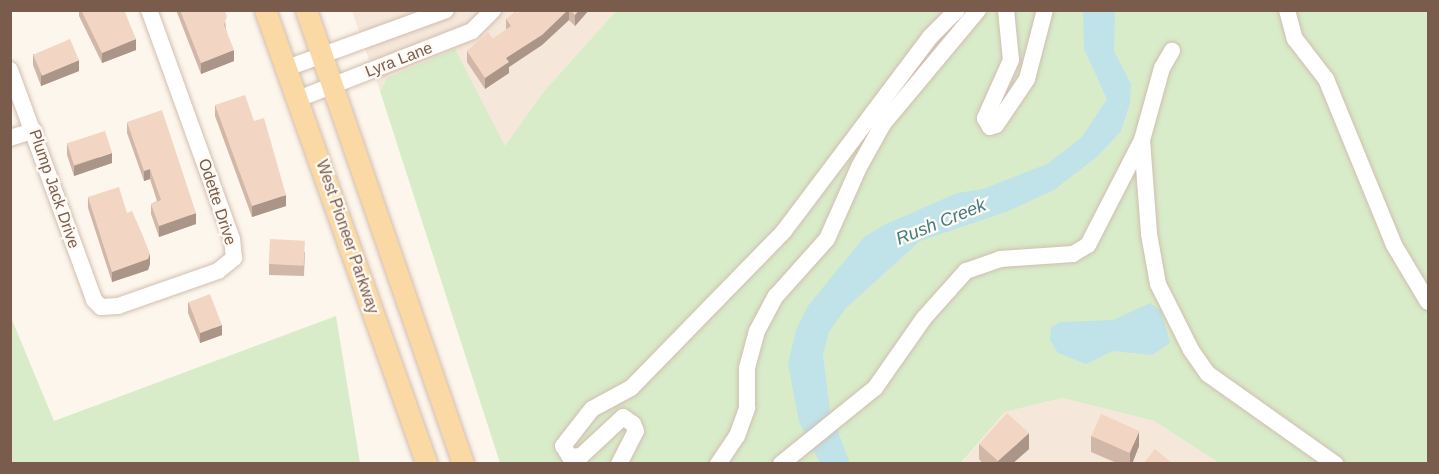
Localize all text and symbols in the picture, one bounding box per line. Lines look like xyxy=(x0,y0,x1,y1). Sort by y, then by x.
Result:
street label: Lyra Lane xyxy=(363,38,435,82)
street label: Plump Jack Drive xyxy=(25,127,83,251)
street label: Odette Drive xyxy=(194,156,240,248)
street label: West Pioneer Parkway xyxy=(312,158,382,316)
water label: Rush Creek xyxy=(893,194,989,250)

